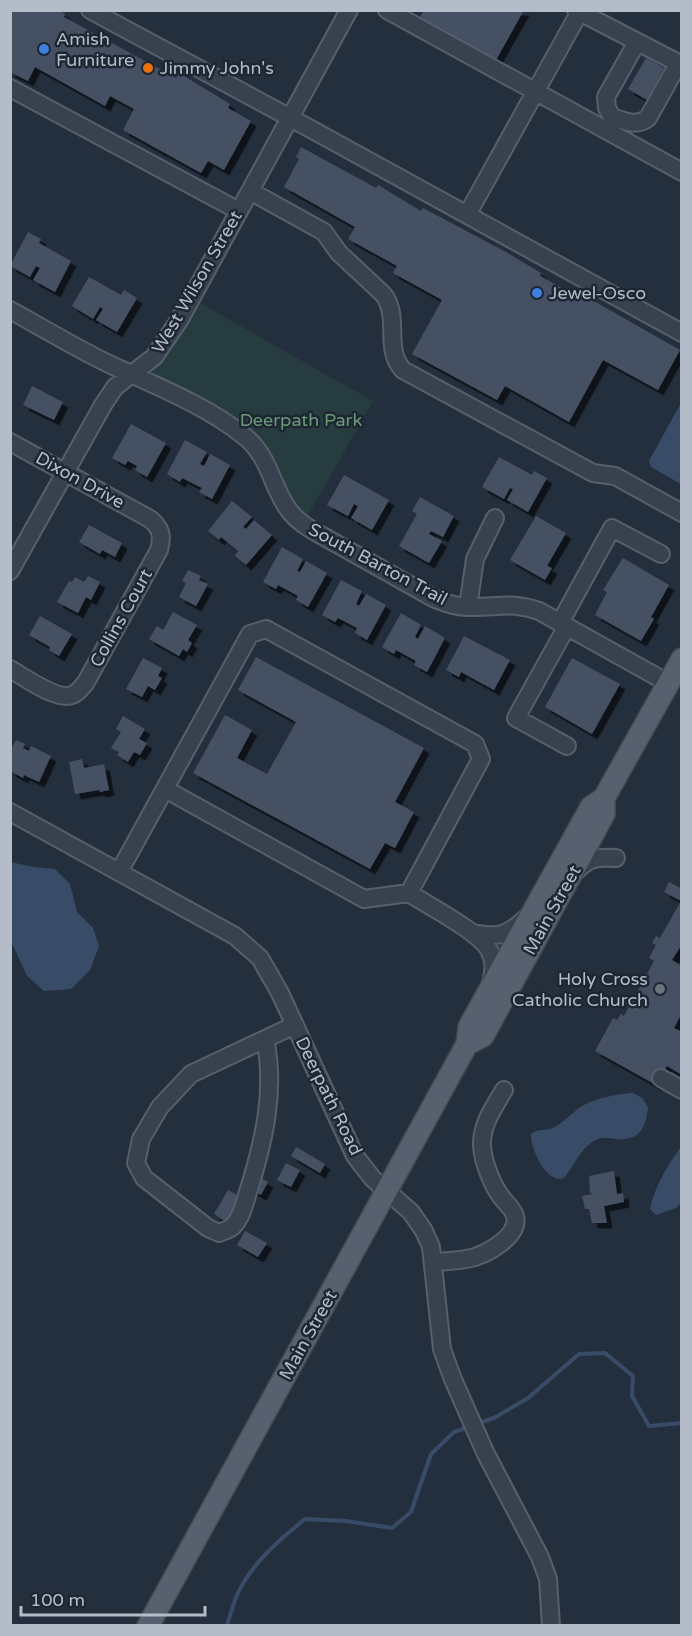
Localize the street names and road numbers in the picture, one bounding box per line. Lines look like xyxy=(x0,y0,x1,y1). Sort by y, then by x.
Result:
street label: West Wilson Street xyxy=(147,207,247,357)
street label: Dixon Drive xyxy=(32,447,128,513)
street label: South Barton Trail xyxy=(305,518,451,610)
street label: Collins Court xyxy=(85,565,157,671)
street label: Main Street xyxy=(518,861,586,959)
street label: Deerpath Road xyxy=(291,1033,367,1159)
street label: Main Street xyxy=(274,1286,342,1384)

